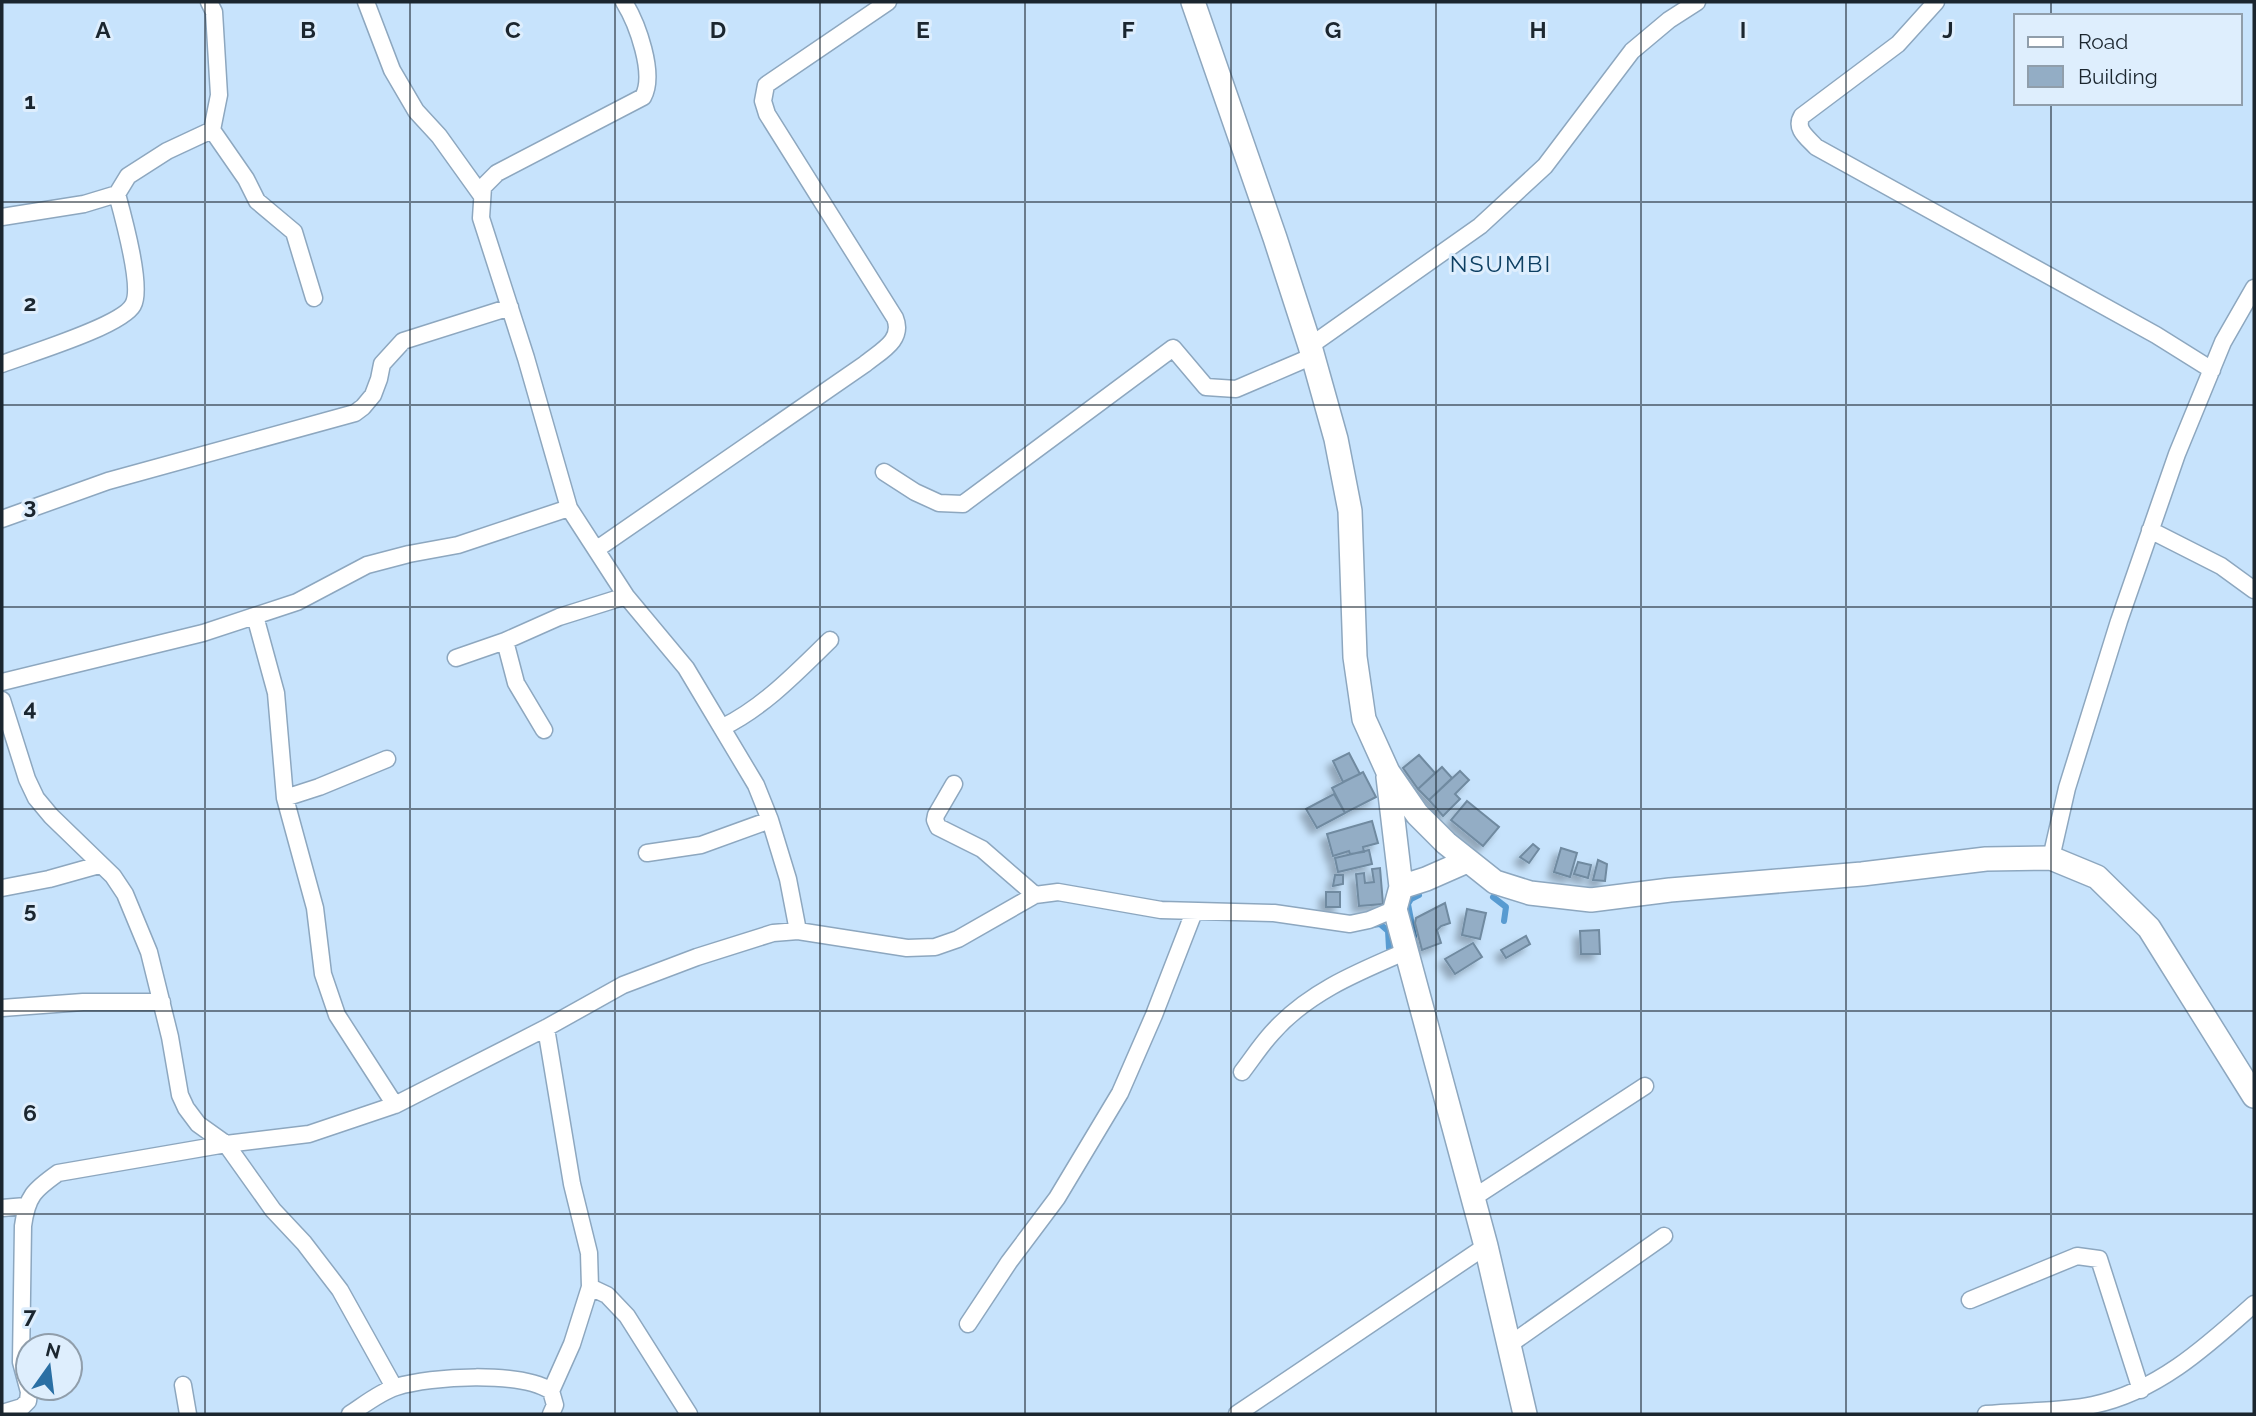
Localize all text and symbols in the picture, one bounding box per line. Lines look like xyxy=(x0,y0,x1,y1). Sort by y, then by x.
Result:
legend xyxy=(2014,14,2242,105)
text: A xyxy=(95,16,111,43)
text: B xyxy=(300,16,316,43)
text: C xyxy=(505,16,521,43)
text: D xyxy=(710,16,726,43)
text: E xyxy=(916,16,930,43)
text: F xyxy=(1121,16,1135,43)
text: G xyxy=(1325,16,1341,43)
text: H xyxy=(1529,16,1547,43)
text: I xyxy=(1740,16,1746,43)
text: J xyxy=(1942,16,1954,43)
text: Road xyxy=(2078,29,2128,54)
text: Building xyxy=(2078,64,2158,89)
text: 1 xyxy=(24,87,36,114)
district label: NSUMBI xyxy=(1450,250,1552,277)
text: 2 xyxy=(24,289,36,316)
text: 3 xyxy=(24,492,36,519)
text: 4 xyxy=(23,694,37,721)
text: 5 xyxy=(24,896,37,923)
text: 6 xyxy=(23,1099,37,1126)
text: 7 xyxy=(24,1301,37,1328)
north arrow xyxy=(14,1332,84,1402)
text: N xyxy=(43,1338,63,1363)

